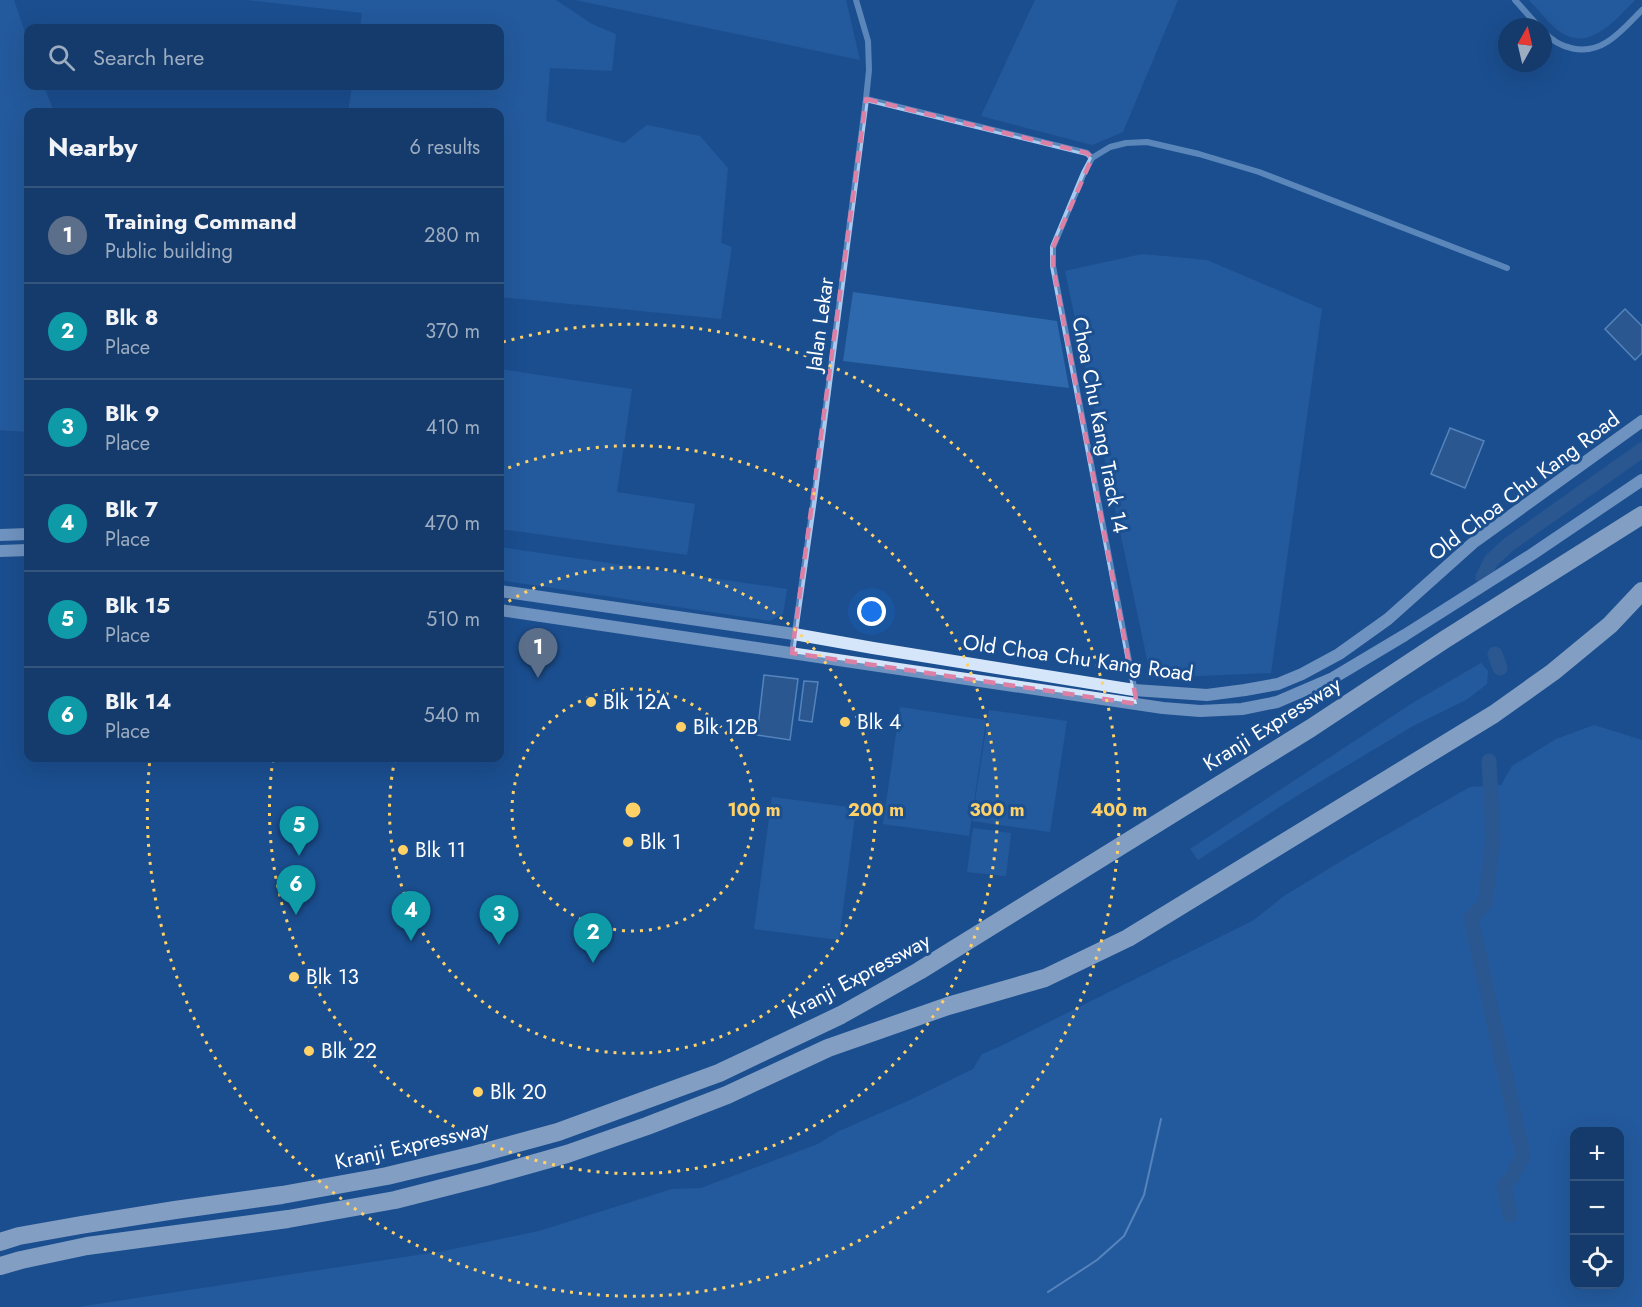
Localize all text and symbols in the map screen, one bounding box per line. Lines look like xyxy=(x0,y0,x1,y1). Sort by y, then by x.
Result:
north arrow xyxy=(1498,18,1552,72)
search box xyxy=(24,24,504,90)
icon: search xyxy=(45,41,78,74)
text: Search here xyxy=(93,41,204,73)
text: Nearby xyxy=(48,128,137,166)
text: 6 results xyxy=(410,133,480,162)
text: Training Command xyxy=(105,205,297,237)
text: 1 xyxy=(62,221,73,250)
text: 280 m xyxy=(424,221,480,250)
text: Public building xyxy=(105,237,233,266)
street label: Jalan Lekar xyxy=(798,274,842,376)
text: Blk 8 xyxy=(105,301,159,333)
street label: Choa Chu Kang Track 14 xyxy=(1064,314,1136,536)
text: 2 xyxy=(61,317,74,346)
text: 370 m xyxy=(425,317,480,346)
text: Place xyxy=(105,333,150,362)
text: Blk 9 xyxy=(105,397,160,429)
street label: Old Choa Chu Kang Road xyxy=(1422,404,1626,568)
text: 3 xyxy=(61,413,74,442)
text: 410 m xyxy=(426,413,480,442)
text: Place xyxy=(105,429,150,458)
text: Blk 7 xyxy=(105,493,158,525)
text: 4 xyxy=(61,509,74,538)
text: 470 m xyxy=(424,509,480,538)
text: Place xyxy=(105,525,150,554)
text: Blk 15 xyxy=(105,589,170,621)
your location xyxy=(857,597,886,626)
text: 5 xyxy=(61,605,74,634)
text: 510 m xyxy=(426,605,480,634)
text: Place xyxy=(105,621,150,650)
street label: Old Choa Chu Kang Road xyxy=(961,627,1195,689)
pin: 1 xyxy=(518,628,558,678)
street label: Kranji Expressway xyxy=(1197,669,1347,778)
text: Blk 14 xyxy=(105,685,171,717)
place label: Blk 12A xyxy=(603,687,670,717)
marker: Blk 12A xyxy=(584,695,598,709)
text: 6 xyxy=(61,701,74,730)
text: 540 m xyxy=(423,701,480,730)
place label: Blk 4 xyxy=(857,707,901,737)
place label: Blk 12B xyxy=(693,712,758,742)
marker: Blk 4 xyxy=(838,715,852,729)
text: Place xyxy=(105,717,150,746)
marker: Blk 12B xyxy=(674,720,688,734)
text: 100 m xyxy=(727,797,781,823)
text: 200 m xyxy=(848,797,904,823)
text: 300 m xyxy=(969,797,1025,823)
text: 400 m xyxy=(1091,797,1147,823)
centre of rings xyxy=(623,800,643,820)
pin: 5 xyxy=(280,806,318,856)
place label: Blk 1 xyxy=(640,827,682,857)
place label: Blk 11 xyxy=(415,835,466,865)
marker: Blk 1 xyxy=(621,835,635,849)
marker: Blk 11 xyxy=(396,843,410,857)
pin: 6 xyxy=(276,866,316,915)
pin: 4 xyxy=(392,892,430,941)
pin: 3 xyxy=(480,896,518,945)
pin: 2 xyxy=(574,914,612,963)
street label: Kranji Expressway xyxy=(782,925,936,1026)
place label: Blk 13 xyxy=(306,962,359,992)
marker: Blk 13 xyxy=(287,970,301,984)
place label: Blk 22 xyxy=(321,1036,377,1066)
marker: Blk 22 xyxy=(302,1044,316,1058)
place label: Blk 20 xyxy=(490,1077,547,1107)
marker: Blk 20 xyxy=(471,1085,485,1099)
street label: Kranji Expressway xyxy=(332,1112,493,1177)
map controls xyxy=(1570,1127,1624,1289)
button: + xyxy=(1570,1127,1624,1181)
button: − xyxy=(1570,1181,1624,1235)
button: locate xyxy=(1570,1235,1624,1289)

